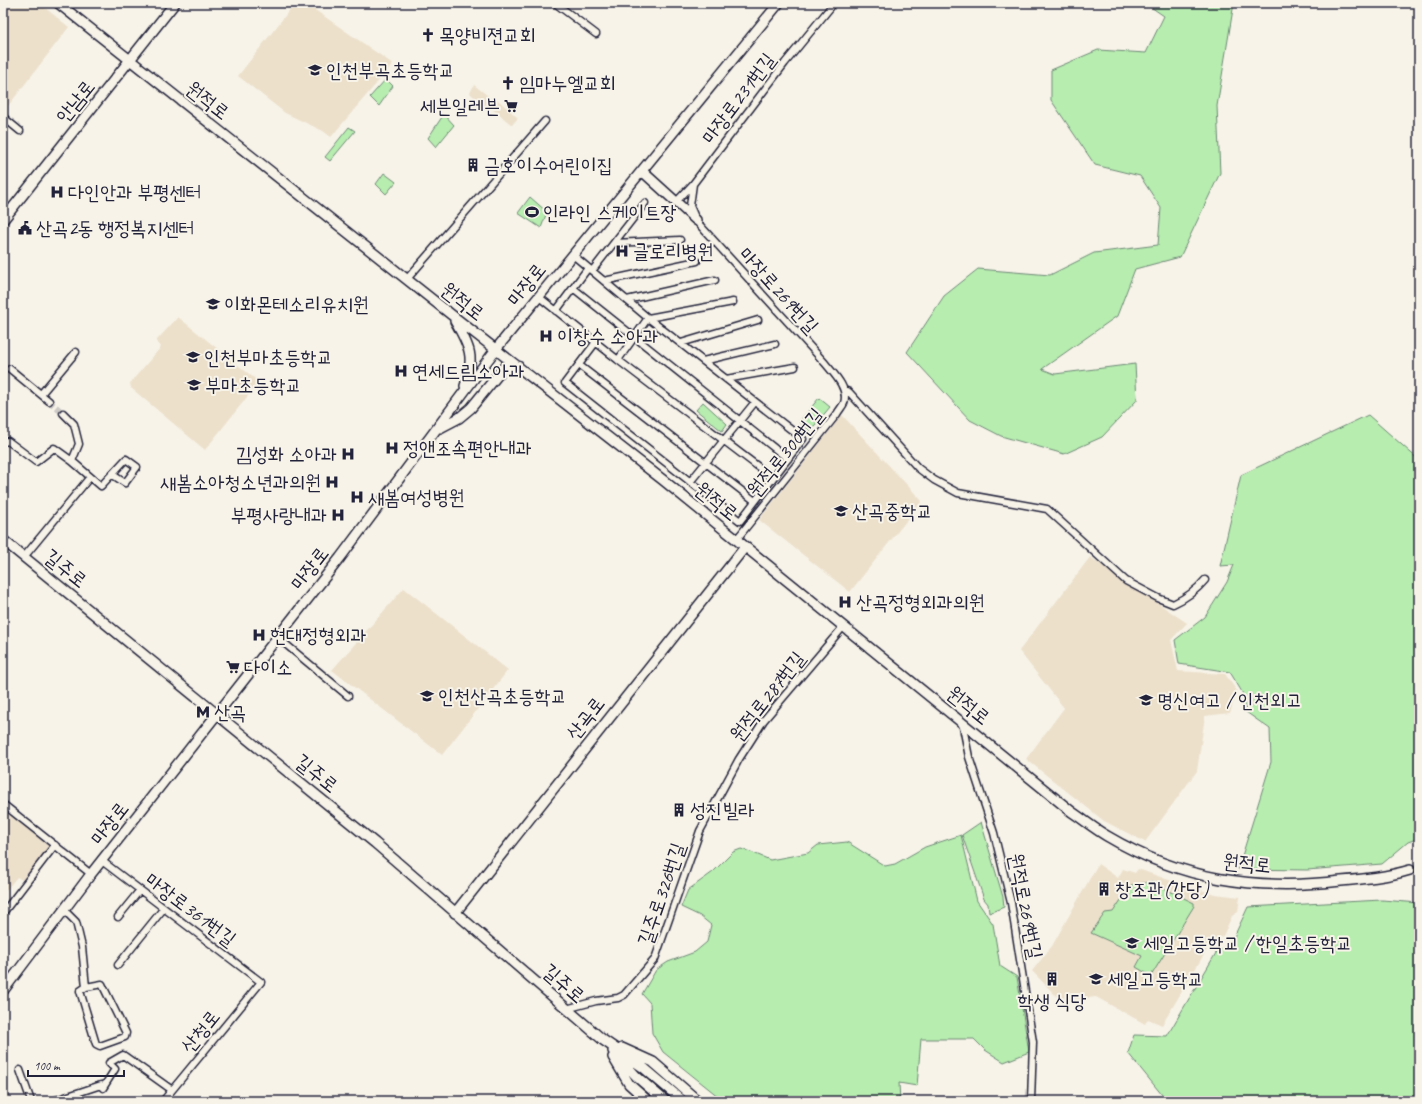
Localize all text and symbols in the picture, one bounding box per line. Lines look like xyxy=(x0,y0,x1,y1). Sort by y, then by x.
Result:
place label: 목양비젼교회 xyxy=(439,23,536,48)
church icon: 목양비젼교회 xyxy=(420,27,436,43)
street label: 마장로231번길 xyxy=(696,48,781,149)
place label: 인천부곡초등학교 xyxy=(326,58,455,83)
school or university icon: 인천부곡초등학교 xyxy=(307,62,323,78)
place label: 임마누엘교회 xyxy=(519,71,616,96)
street label: 안남로 xyxy=(50,75,100,128)
church icon: 임마누엘교회 xyxy=(500,75,516,91)
street label: 원적로 xyxy=(181,76,234,125)
place label: 세븐일레븐 xyxy=(420,94,500,119)
supermarket icon: 세븐일레븐 xyxy=(503,98,519,114)
place label: 금호이수어린이집 xyxy=(484,153,613,178)
building icon: 금호이수어린이집 xyxy=(465,157,481,173)
place label: 다인안과 부평센터 xyxy=(68,180,202,205)
hospital icon: 다인안과 부평센터 xyxy=(49,184,65,200)
place label: 인라인 스케이트장 xyxy=(543,200,677,225)
sports icon: 인라인 스케이트장 xyxy=(524,204,540,220)
place label: 산곡2동 행정복지센터 xyxy=(36,216,195,241)
public building icon: 산곡2동 행정복지센터 xyxy=(17,220,33,236)
place label: 글로리병원 xyxy=(633,239,713,264)
street label: 마장로269번길 xyxy=(733,242,824,339)
hospital icon: 글로리병원 xyxy=(614,243,630,259)
street label: 마장로 xyxy=(501,258,551,311)
street label: 원적로 xyxy=(436,277,489,326)
place label: 이화몬테소리유치원 xyxy=(224,292,369,317)
school or university icon: 이화몬테소리유치원 xyxy=(205,296,221,312)
place label: 이창수 소아과 xyxy=(557,324,658,349)
hospital icon: 이창수 소아과 xyxy=(538,328,554,344)
place label: 인천부마초등학교 xyxy=(204,345,333,370)
school or university icon: 인천부마초등학교 xyxy=(185,349,201,365)
place label: 연세드림소아과 xyxy=(412,359,525,384)
hospital icon: 연세드림소아과 xyxy=(393,363,409,379)
place label: 부마초등학교 xyxy=(205,373,302,398)
school or university icon: 부마초등학교 xyxy=(186,377,202,393)
street label: 원적로300번길 xyxy=(742,403,829,502)
place label: 정앤조속편안내과 xyxy=(403,436,532,461)
hospital icon: 정앤조속편안내과 xyxy=(384,440,400,456)
place label: 김성화 소아과 xyxy=(236,442,337,467)
hospital icon: 김성화 소아과 xyxy=(340,446,356,462)
place label: 새봄소아청소년과의원 xyxy=(160,470,321,495)
hospital icon: 새봄소아청소년과의원 xyxy=(324,474,340,490)
street label: 원적로 xyxy=(690,476,743,526)
place label: 새봄여성병원 xyxy=(368,485,465,510)
hospital icon: 새봄여성병원 xyxy=(349,489,365,505)
place label: 산곡중학교 xyxy=(852,499,932,524)
place label: 부평사랑내과 xyxy=(230,503,327,528)
school or university icon: 산곡중학교 xyxy=(833,503,849,519)
hospital icon: 부평사랑내과 xyxy=(330,507,346,523)
street label: 마장로 xyxy=(285,542,334,595)
street label: 길주로 xyxy=(39,543,92,593)
place label: 산곡정형외과의원 xyxy=(856,590,985,615)
hospital icon: 산곡정형외과의원 xyxy=(837,594,853,610)
place label: 현대정형외과 xyxy=(270,623,367,648)
hospital icon: 현대정형외과 xyxy=(251,627,267,643)
street label: 원적로287번길 xyxy=(724,646,810,746)
place label: 다이소 xyxy=(244,655,292,680)
supermarket icon: 다이소 xyxy=(225,659,241,675)
street label: 원적로 xyxy=(942,680,995,730)
place label: 인천산곡초등학교 xyxy=(438,684,567,709)
school or university icon: 인천산곡초등학교 xyxy=(419,688,435,704)
place label: 명신여고 / 인천외고 xyxy=(1157,688,1302,713)
street label: 산곡로 xyxy=(561,692,610,745)
school or university icon: 명신여고 / 인천외고 xyxy=(1138,692,1154,708)
place label: 산곡 xyxy=(214,700,246,725)
metro station icon: 산곡 xyxy=(195,704,211,720)
street label: 길주로 xyxy=(290,748,343,798)
street label: 마장로 xyxy=(85,797,134,850)
place label: 성진빌라 xyxy=(690,798,754,823)
building icon: 성진빌라 xyxy=(671,802,687,818)
street label: 길주로326번길 xyxy=(632,839,691,949)
street label: 원적로 xyxy=(1222,849,1272,878)
street label: 원적로269번길 xyxy=(1003,851,1048,961)
street label: 마장로361번길 xyxy=(140,867,241,952)
place label: 창조관(강당) xyxy=(1115,877,1210,902)
building icon: 창조관(강당) xyxy=(1096,881,1112,897)
place label: 세일고등학교 / 한일초등학교 xyxy=(1143,931,1352,956)
school or university icon: 세일고등학교 / 한일초등학교 xyxy=(1124,935,1140,951)
street label: 길주로 xyxy=(537,958,590,1009)
place label: 세일고등학교 xyxy=(1107,967,1204,992)
building icon: 학생 식당 xyxy=(1044,971,1060,987)
school or university icon: 세일고등학교 xyxy=(1088,971,1104,987)
place label: 학생 식당 xyxy=(1017,989,1087,1014)
street label: 산청로 xyxy=(175,1005,225,1058)
scale bar xyxy=(28,1052,124,1078)
text: 100 m xyxy=(34,1058,61,1074)

